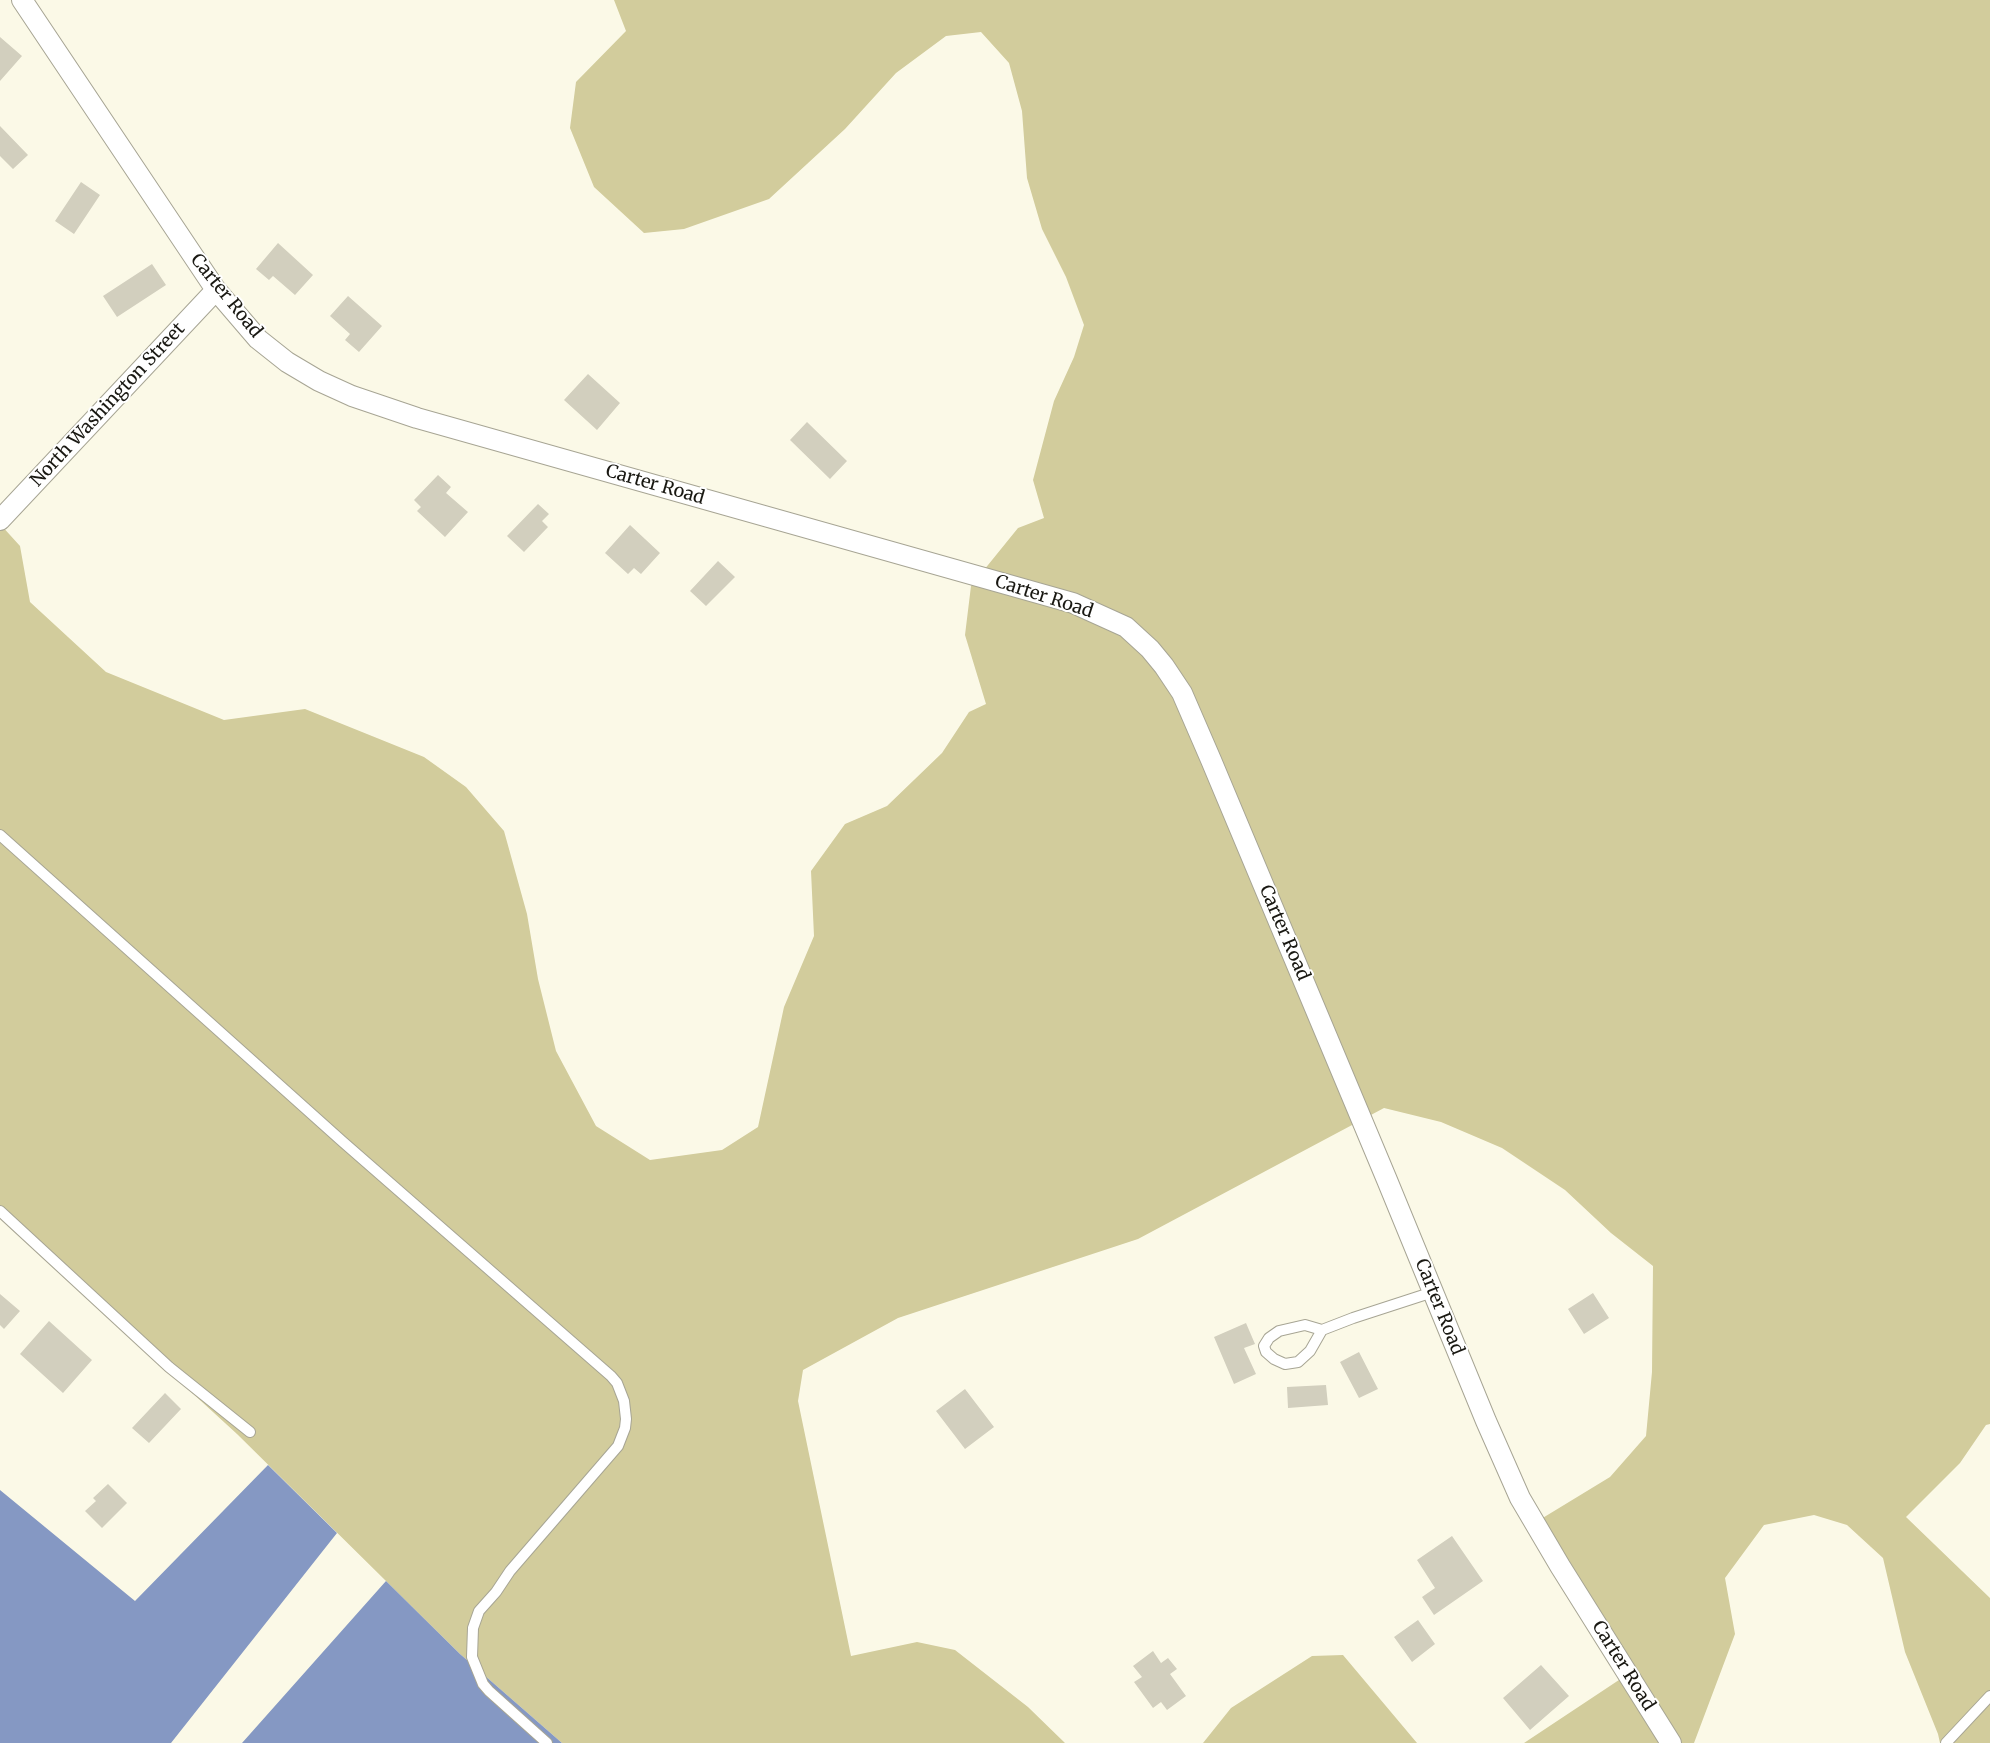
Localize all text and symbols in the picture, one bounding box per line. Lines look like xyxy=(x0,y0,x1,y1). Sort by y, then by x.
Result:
street label: Carter Road xyxy=(186,250,266,342)
street label: North Washington Street xyxy=(26,319,190,491)
street label: Carter Road xyxy=(603,461,707,509)
street label: Carter Road xyxy=(992,571,1096,623)
street label: Carter Road xyxy=(1254,882,1314,984)
street label: Carter Road xyxy=(1410,1256,1468,1358)
street label: Carter Road xyxy=(1587,1617,1659,1715)

